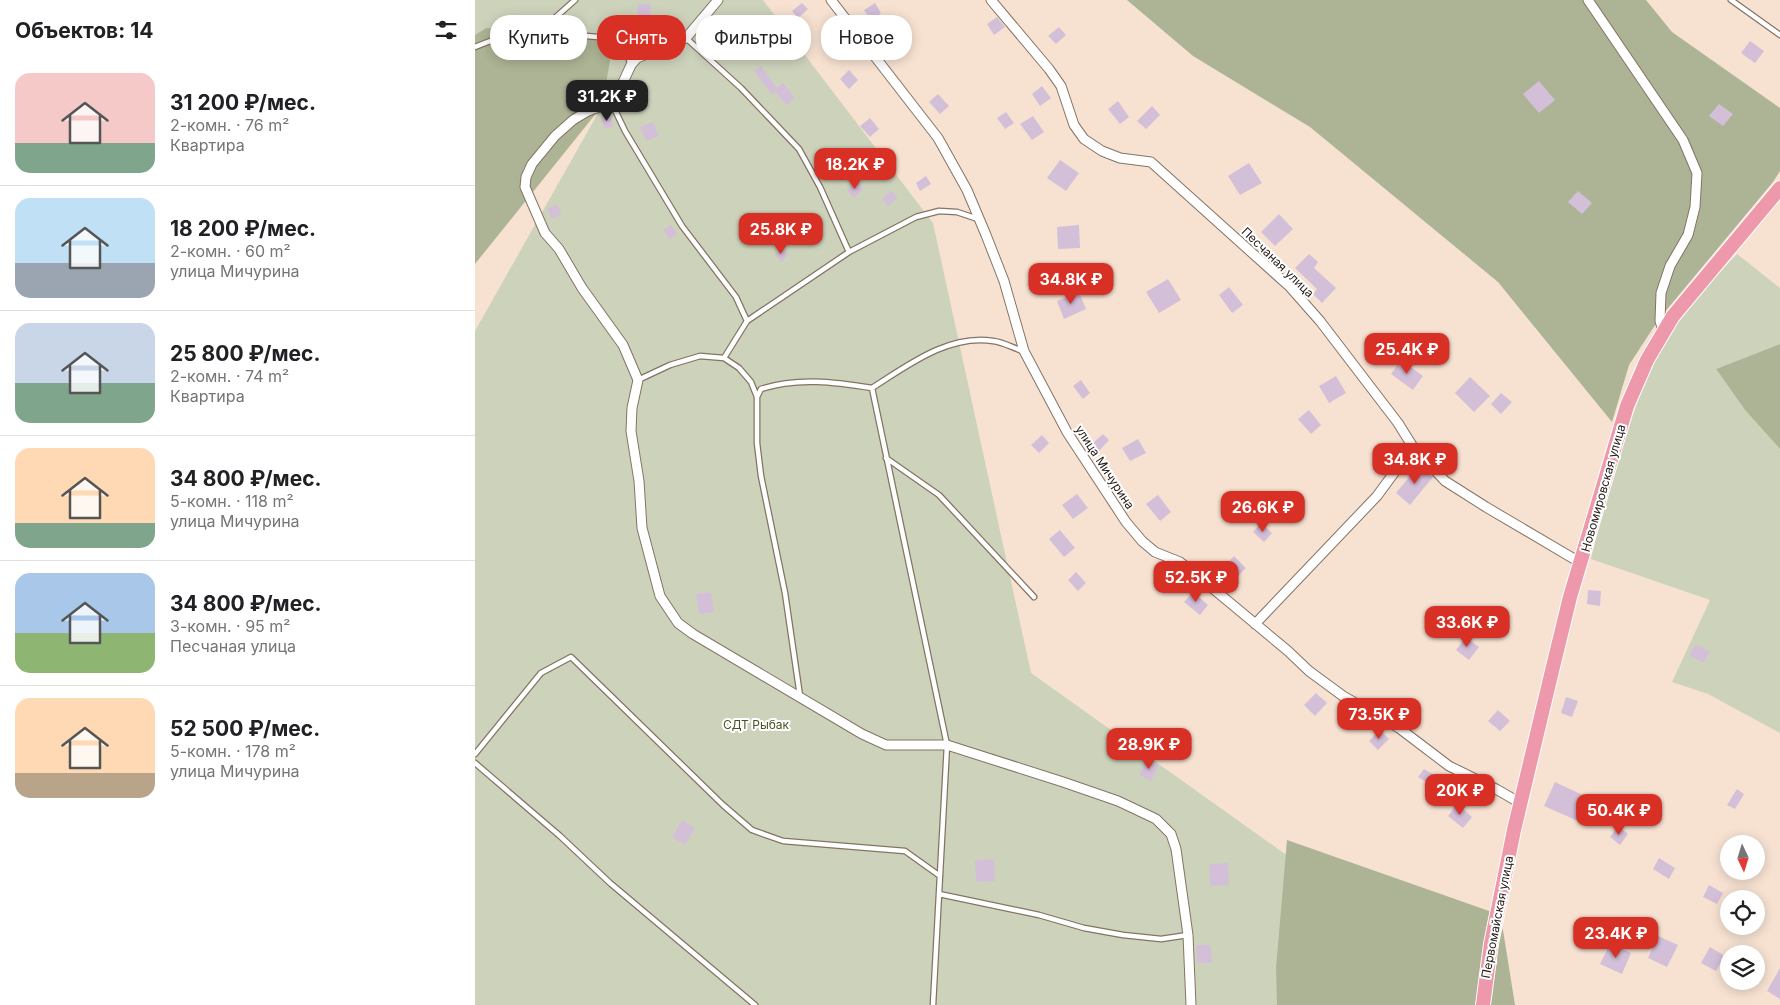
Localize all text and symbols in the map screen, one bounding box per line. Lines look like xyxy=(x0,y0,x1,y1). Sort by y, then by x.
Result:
chip: Купить xyxy=(490,15,587,60)
chip: Снять xyxy=(597,15,686,60)
chip: Фильтры xyxy=(696,15,811,60)
chip: Новое xyxy=(821,15,912,60)
icon: filters xyxy=(432,16,460,44)
text: Объектов: 14 xyxy=(15,18,153,43)
pin: 31.2K ₽ xyxy=(561,80,653,122)
text: 31.2K ₽ xyxy=(577,86,637,106)
text: 31 200 ₽/мес. xyxy=(170,90,316,115)
icon: home xyxy=(55,93,115,153)
text: 2-комн. · 76 m² xyxy=(170,115,289,135)
text: Квартира xyxy=(170,135,245,155)
pin: 18.2K ₽ xyxy=(809,148,901,190)
text: 18.2K ₽ xyxy=(825,154,885,174)
pin: 25.8K ₽ xyxy=(735,212,827,255)
text: 18 200 ₽/мес. xyxy=(170,216,316,241)
icon: home xyxy=(55,218,115,278)
text: 25.8K ₽ xyxy=(750,219,812,239)
street label: Песчаная улица xyxy=(1239,224,1317,300)
text: 2-комн. · 60 m² xyxy=(170,241,291,261)
text: улица Мичурина xyxy=(170,261,300,281)
pin: 34.8K ₽ xyxy=(1025,262,1117,305)
text: 34.8K ₽ xyxy=(1039,269,1103,289)
pin: 25.4K ₽ xyxy=(1361,332,1453,375)
text: 25.4K ₽ xyxy=(1375,339,1439,359)
text: 25 800 ₽/мес. xyxy=(170,341,320,366)
icon: home xyxy=(55,343,115,403)
text: 2-комн. · 74 m² xyxy=(170,366,289,386)
text: Квартира xyxy=(170,386,245,406)
street label: улица Мичурина xyxy=(1072,422,1138,512)
street label: Новомировская улица xyxy=(1578,422,1628,554)
pin: 34.8K ₽ xyxy=(1369,442,1461,485)
text: 34.8K ₽ xyxy=(1383,449,1447,469)
text: 34 800 ₽/мес. xyxy=(170,466,322,491)
icon: home xyxy=(55,468,115,528)
pin: 26.6K ₽ xyxy=(1217,490,1309,533)
text: 5-комн. · 118 m² xyxy=(170,491,294,511)
text: 26.6K ₽ xyxy=(1232,497,1294,517)
text: улица Мичурина xyxy=(170,511,300,531)
pin: 52.5K ₽ xyxy=(1150,560,1242,603)
text: 52.5K ₽ xyxy=(1165,567,1227,587)
text: 34 800 ₽/мес. xyxy=(170,591,322,616)
icon: home xyxy=(55,593,115,653)
pin: 33.6K ₽ xyxy=(1421,606,1513,648)
text: 33.6K ₽ xyxy=(1436,612,1498,632)
text: 3-комн. · 95 m² xyxy=(170,616,290,636)
text: Песчаная улица xyxy=(170,636,296,656)
pin: 73.5K ₽ xyxy=(1333,698,1425,740)
text: 73.5K ₽ xyxy=(1348,704,1410,724)
text: 52 500 ₽/мес. xyxy=(170,716,320,741)
park label: СДТ Рыбак xyxy=(723,717,790,732)
icon: home xyxy=(55,718,115,778)
pin: 28.9K ₽ xyxy=(1103,728,1195,770)
text: 28.9K ₽ xyxy=(1118,734,1180,754)
text: 5-комн. · 178 m² xyxy=(170,741,296,761)
text: улица Мичурина xyxy=(170,761,300,781)
pin: 20K ₽ xyxy=(1425,774,1495,816)
text: 20K ₽ xyxy=(1436,780,1484,800)
pin: 50.4K ₽ xyxy=(1573,794,1665,836)
text: 50.4K ₽ xyxy=(1587,800,1651,820)
north arrow xyxy=(1720,835,1765,880)
map controls xyxy=(1720,835,1765,990)
street label: Первомайская улица xyxy=(1478,854,1516,980)
button: locate xyxy=(1720,890,1765,935)
pin: 23.4K ₽ xyxy=(1570,916,1662,959)
text: 23.4K ₽ xyxy=(1584,923,1648,943)
button: layers xyxy=(1720,945,1765,990)

